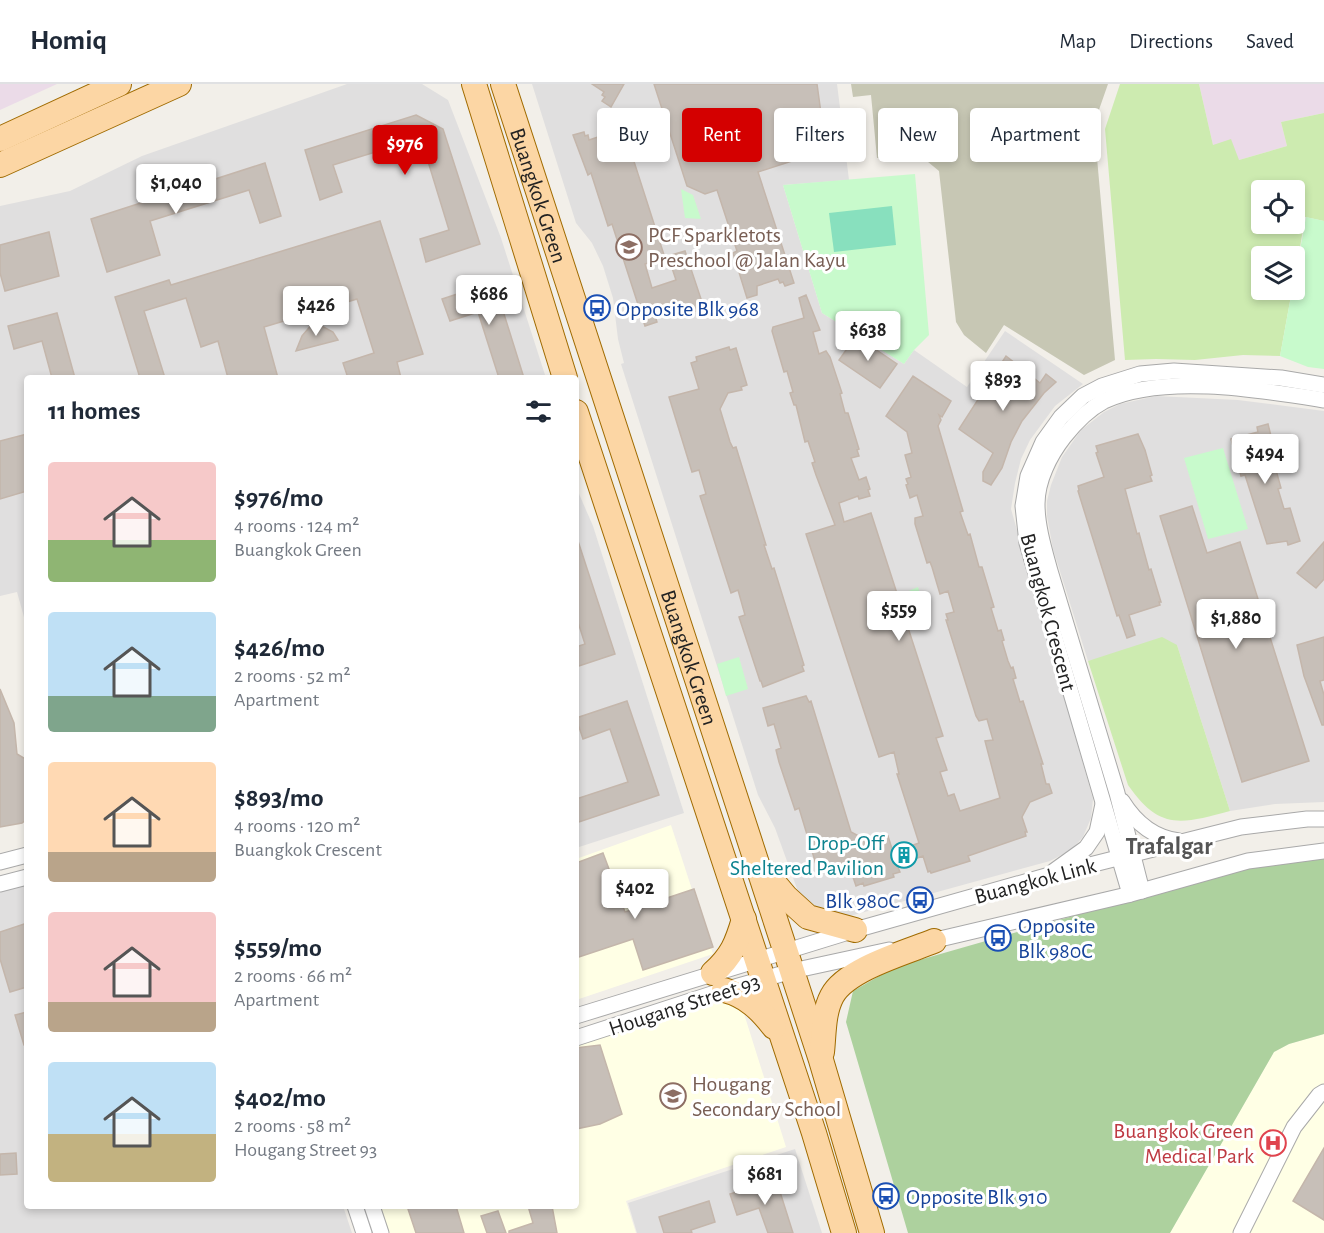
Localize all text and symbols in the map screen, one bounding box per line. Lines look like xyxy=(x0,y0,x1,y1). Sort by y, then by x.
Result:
text: Homiq xyxy=(30,27,107,55)
text: Map xyxy=(1060,31,1096,52)
text: Directions xyxy=(1129,31,1213,52)
text: Saved xyxy=(1246,31,1294,52)
chip: Buy xyxy=(597,108,670,162)
chip: Rent xyxy=(682,108,762,162)
chip: Filters xyxy=(774,108,866,162)
chip: New xyxy=(878,108,958,162)
chip: Apartment xyxy=(970,108,1101,162)
pin: $976 xyxy=(369,125,441,176)
street label: Buangkok Green xyxy=(506,125,571,266)
text: $976 xyxy=(387,134,423,154)
pin: $1,040 xyxy=(127,164,225,215)
text: $1,040 xyxy=(150,173,202,193)
map controls xyxy=(1251,180,1305,300)
button: locate xyxy=(1251,180,1305,234)
place label: PCF Sparkletots Preschool @ Jalan Kayu xyxy=(648,224,846,271)
school or university icon: PCF Sparkletots Preschool @ Jalan Kayu xyxy=(614,232,644,262)
button: layers xyxy=(1251,246,1305,300)
pin: $686 xyxy=(453,275,525,326)
text: $686 xyxy=(470,284,508,304)
pin: $426 xyxy=(280,286,352,337)
bus stop icon: Opposite Blk 968 xyxy=(582,293,612,323)
text: $426 xyxy=(297,295,335,315)
place label: Opposite Blk 968 xyxy=(616,298,759,320)
pin: $638 xyxy=(832,311,904,362)
text: $638 xyxy=(849,320,887,340)
pin: $893 xyxy=(967,361,1039,412)
text: $893 xyxy=(984,370,1022,390)
icon: filters xyxy=(522,395,555,428)
text: 11 homes xyxy=(48,398,140,424)
pin: $494 xyxy=(1229,434,1301,485)
text: $494 xyxy=(1246,443,1284,463)
text: $976/mo xyxy=(234,485,323,511)
icon: home xyxy=(96,486,168,558)
text: 4 rooms · 124 m² xyxy=(234,516,359,536)
street label: Buangkok Crescent xyxy=(1016,531,1080,694)
text: Buangkok Green xyxy=(234,540,362,560)
street label: Buangkok Green xyxy=(657,587,721,728)
pin: $559 xyxy=(863,591,935,642)
pin: $1,880 xyxy=(1187,599,1285,650)
text: $559 xyxy=(881,600,917,620)
text: $1,880 xyxy=(1211,608,1261,628)
text: $426/mo xyxy=(234,635,325,661)
icon: home xyxy=(96,636,168,708)
text: 2 rooms · 52 m² xyxy=(234,666,351,686)
text: Apartment xyxy=(234,690,319,710)
text: $893/mo xyxy=(234,785,324,811)
icon: home xyxy=(96,786,168,858)
text: 4 rooms · 120 m² xyxy=(234,816,360,836)
place label: Drop-Off Sheltered Pavilion xyxy=(730,832,885,879)
district label: Trafalgar xyxy=(1125,835,1213,859)
text: Buangkok Crescent xyxy=(234,840,382,860)
building icon: Drop-Off Sheltered Pavilion xyxy=(889,840,919,870)
street label: Buangkok Link xyxy=(972,854,1099,908)
pin: $402 xyxy=(599,869,671,920)
text: $402 xyxy=(616,878,654,898)
bus stop icon: Blk 980C xyxy=(905,885,935,915)
place label: Blk 980C xyxy=(825,890,900,912)
place label: Opposite Blk 980C xyxy=(1018,915,1095,962)
bus stop icon: Opposite Blk 980C xyxy=(983,923,1013,953)
text: $559/mo xyxy=(234,935,322,961)
icon: home xyxy=(96,936,168,1008)
text: 2 rooms · 66 m² xyxy=(234,966,352,986)
street label: Hougang Street 93 xyxy=(606,970,763,1040)
text: Apartment xyxy=(234,990,319,1010)
place label: Hougang Secondary School xyxy=(692,1073,841,1120)
school or university icon: Hougang Secondary School xyxy=(658,1081,688,1111)
text: $402/mo xyxy=(234,1085,326,1111)
icon: home xyxy=(96,1086,168,1158)
text: 2 rooms · 58 m² xyxy=(234,1116,351,1136)
place label: Buangkok Green Medical Park xyxy=(1113,1120,1254,1167)
hospital icon: Buangkok Green Medical Park xyxy=(1258,1128,1288,1158)
text: Hougang Street 93 xyxy=(234,1140,377,1160)
pin: $681 xyxy=(729,1155,801,1206)
text: $681 xyxy=(747,1164,783,1184)
bus stop icon: Opposite Blk 910 xyxy=(871,1181,901,1211)
place label: Opposite Blk 910 xyxy=(906,1186,1048,1208)

